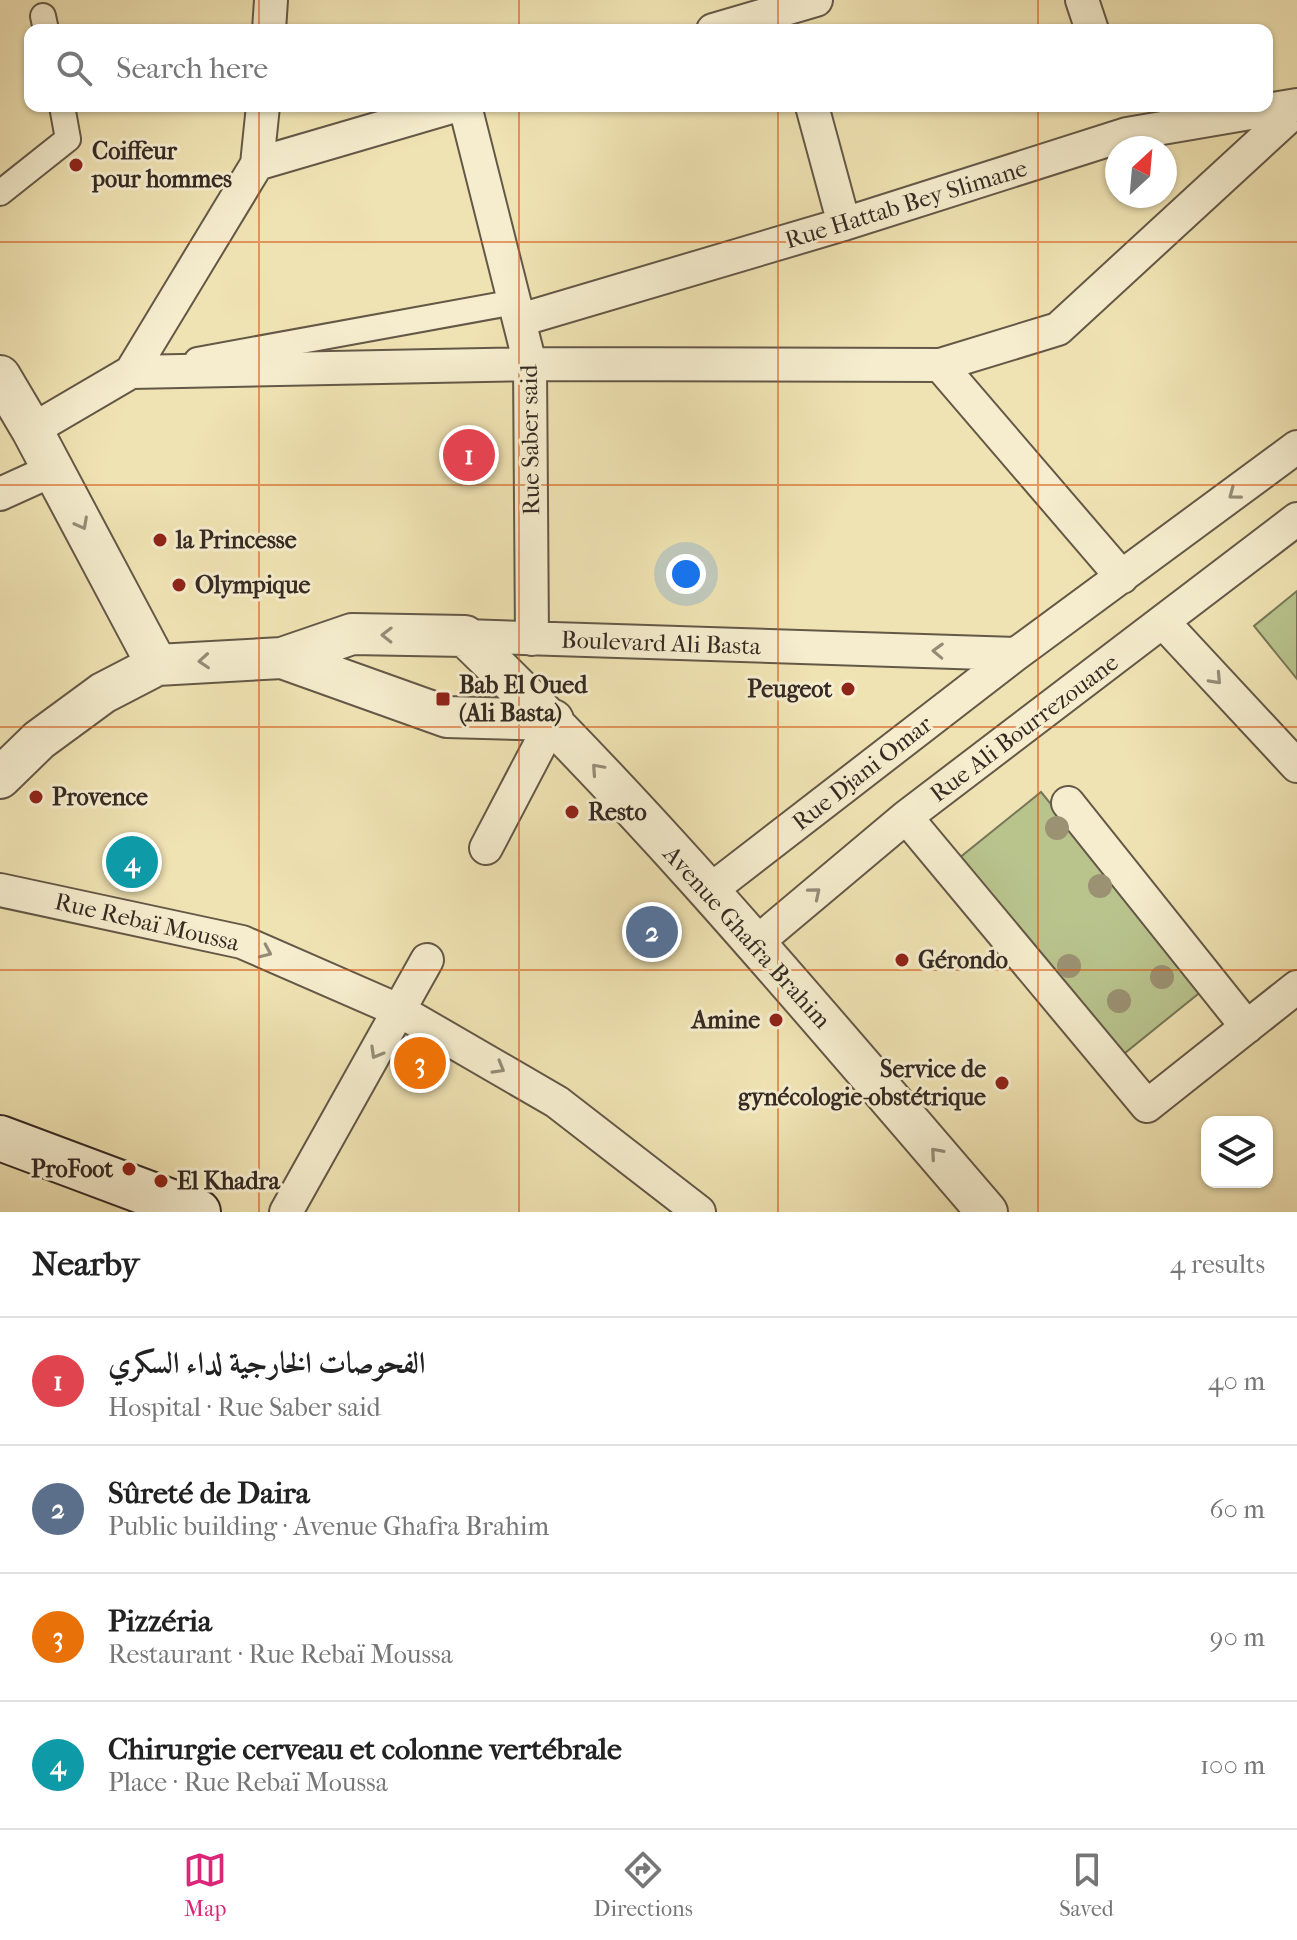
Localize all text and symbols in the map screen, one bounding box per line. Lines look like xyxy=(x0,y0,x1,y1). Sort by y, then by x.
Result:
search box xyxy=(24,24,1273,112)
icon: search xyxy=(52,46,96,90)
text: Search here xyxy=(116,51,268,86)
north arrow xyxy=(1105,136,1177,208)
place label: Coiffeur pour hommes xyxy=(91,137,232,193)
street label: Rue Hattab Bey Slimane xyxy=(782,154,1030,254)
marker: Coiffeur pour hommes xyxy=(67,156,85,174)
street label: Rue Saber said xyxy=(515,363,545,516)
pin: 1 xyxy=(443,425,495,485)
one-way arrow xyxy=(1229,484,1243,499)
one-way arrow xyxy=(72,515,87,530)
place label: la Princesse xyxy=(175,526,297,554)
marker: la Princesse xyxy=(151,531,169,549)
your location xyxy=(666,554,706,594)
place label: Olympique xyxy=(195,571,311,599)
marker: Olympique xyxy=(170,576,188,594)
one-way arrow xyxy=(380,626,393,644)
street label: Boulevard Ali Basta xyxy=(561,626,762,661)
one-way arrow xyxy=(931,643,944,660)
street label: Rue Ali Bourrezouane xyxy=(924,648,1124,808)
one-way arrow xyxy=(197,652,210,669)
one-way arrow xyxy=(1207,670,1221,685)
place label: Bab El Oued (Ali Basta) xyxy=(459,671,588,727)
place label: Peugeot xyxy=(747,675,832,703)
marker: Peugeot xyxy=(839,680,857,698)
marker: Bab El Oued (Ali Basta) xyxy=(434,690,452,708)
street label: Rue Djani Omar xyxy=(787,709,938,836)
one-way arrow xyxy=(592,764,607,779)
place label: Provence xyxy=(52,783,148,811)
marker: Provence xyxy=(27,788,45,806)
place label: Resto xyxy=(588,798,647,826)
marker: Resto xyxy=(563,803,581,821)
pin: 4 xyxy=(106,832,158,892)
street label: Avenue Ghafra Brahim xyxy=(657,839,836,1034)
street label: Rue Rebaï Moussa xyxy=(52,887,243,957)
one-way arrow xyxy=(806,888,821,903)
pin: 2 xyxy=(626,902,678,962)
one-way arrow xyxy=(258,943,272,959)
place label: Gérondo xyxy=(918,946,1008,974)
marker: Gérondo xyxy=(893,951,911,969)
place label: Amine xyxy=(690,1006,760,1034)
marker: Amine xyxy=(767,1011,785,1029)
pin: 3 xyxy=(394,1033,446,1093)
one-way arrow xyxy=(370,1045,386,1059)
place label: Service de gynécologie-obstétrique xyxy=(738,1055,986,1111)
one-way arrow xyxy=(490,1058,504,1074)
marker: Service de gynécologie-obstétrique xyxy=(993,1074,1011,1092)
map controls xyxy=(1201,1116,1273,1188)
button: layers xyxy=(1201,1116,1273,1188)
one-way arrow xyxy=(931,1148,946,1162)
place label: ProFoot xyxy=(31,1155,113,1183)
marker: ProFoot xyxy=(120,1160,138,1178)
place label: El Khadra xyxy=(177,1167,281,1195)
marker: El Khadra xyxy=(152,1172,170,1190)
text: Nearby xyxy=(32,1244,139,1284)
text: 4 results xyxy=(1170,1249,1265,1280)
text: الفحوصات الخارجية لداء السكري xyxy=(108,1346,426,1381)
text: 1 xyxy=(53,1366,63,1397)
text: 40 m xyxy=(1208,1366,1265,1397)
text: Hospital · Rue Saber said xyxy=(108,1392,381,1423)
text: Sûreté de Daira xyxy=(108,1476,310,1511)
text: 2 xyxy=(51,1494,65,1525)
text: 60 m xyxy=(1209,1494,1265,1525)
text: Public building · Avenue Ghafra Brahim xyxy=(108,1511,549,1542)
text: Pizzéria xyxy=(108,1604,212,1639)
text: 3 xyxy=(53,1622,63,1653)
text: 90 m xyxy=(1210,1622,1265,1653)
text: Restaurant · Rue Rebaï Moussa xyxy=(108,1639,453,1670)
text: Chirurgie cerveau et colonne vertébrale xyxy=(108,1732,622,1767)
text: 4 xyxy=(50,1750,66,1781)
text: 100 m xyxy=(1200,1750,1265,1781)
text: Place · Rue Rebaï Moussa xyxy=(108,1767,388,1798)
tab: Map xyxy=(183,1848,227,1922)
tab: Directions xyxy=(594,1848,693,1922)
tab: Saved xyxy=(1059,1848,1114,1922)

